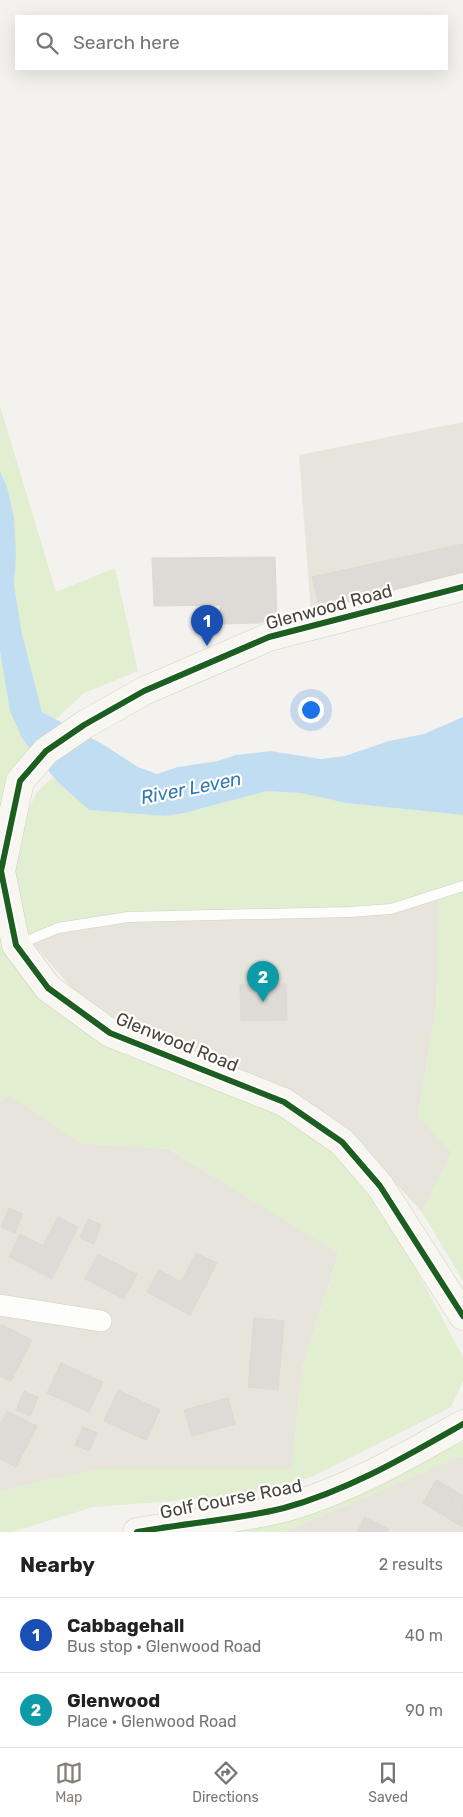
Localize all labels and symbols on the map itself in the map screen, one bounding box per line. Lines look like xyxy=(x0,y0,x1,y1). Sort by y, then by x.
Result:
street label: Glenwood Road xyxy=(263,580,395,634)
pin: 1 xyxy=(191,605,223,646)
your location xyxy=(298,697,324,723)
water label: River Leven xyxy=(139,767,243,809)
pin: 2 xyxy=(247,961,279,1002)
street label: Glenwood Road xyxy=(113,1007,241,1077)
street label: Golf Course Road xyxy=(158,1474,304,1524)

